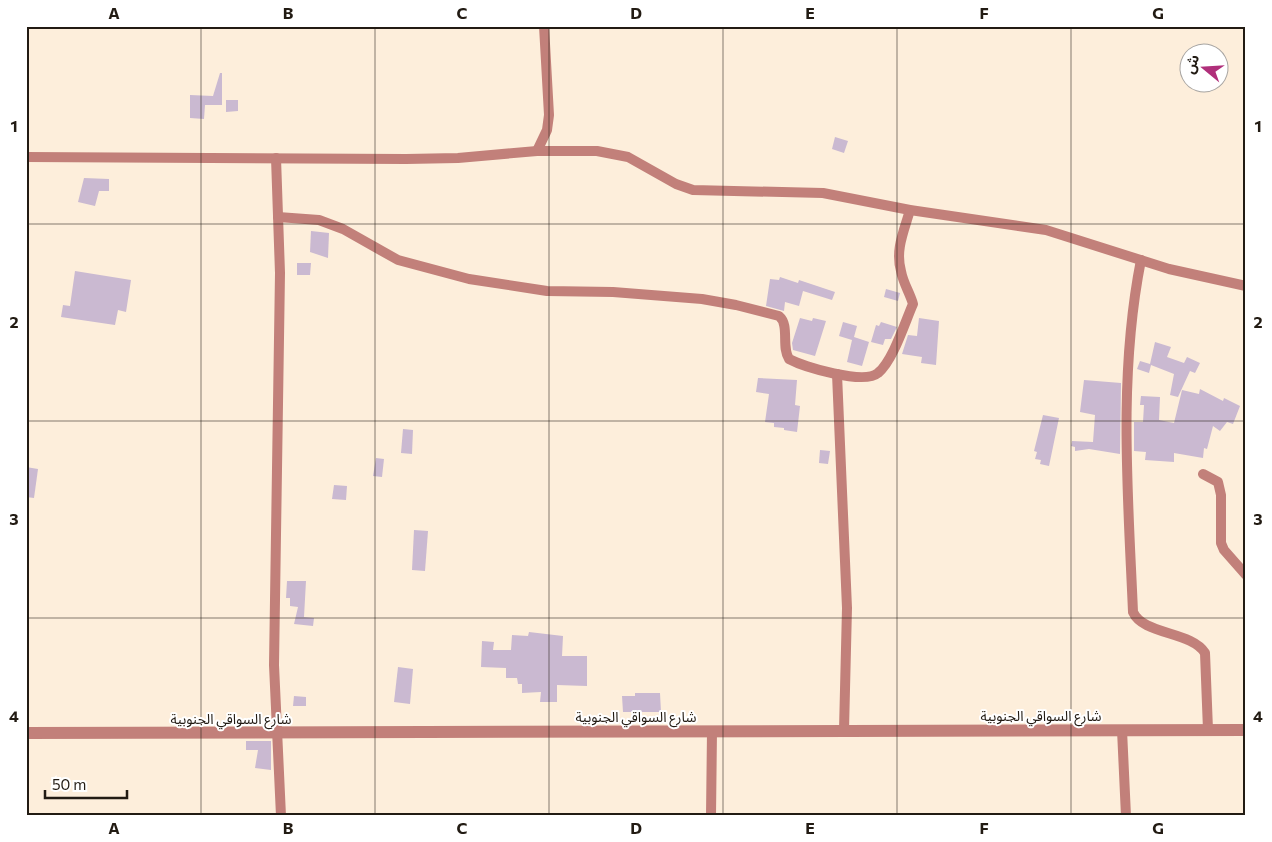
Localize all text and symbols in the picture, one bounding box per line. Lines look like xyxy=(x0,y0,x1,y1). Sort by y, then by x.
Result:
text: A xyxy=(108,3,120,22)
text: B xyxy=(283,3,294,22)
text: C xyxy=(457,3,468,22)
text: D xyxy=(630,3,642,22)
text: E xyxy=(805,3,815,22)
text: F xyxy=(979,3,989,22)
text: G xyxy=(1152,3,1164,22)
north arrow xyxy=(1180,42,1230,92)
text: ش xyxy=(1180,52,1202,76)
text: 1 xyxy=(10,116,18,135)
text: 1 xyxy=(1254,116,1262,135)
text: 2 xyxy=(9,312,19,331)
text: 2 xyxy=(1253,312,1263,331)
text: 3 xyxy=(9,509,19,528)
text: 3 xyxy=(1253,509,1263,528)
text: 4 xyxy=(9,706,19,725)
text: 4 xyxy=(1253,706,1263,725)
street label: شارع السواقي الجنوبية xyxy=(980,707,1102,727)
street label: شارع السواقي الجنوبية xyxy=(575,708,697,728)
street label: شارع السواقي الجنوبية xyxy=(170,710,292,730)
scale bar xyxy=(45,767,128,799)
text: 50 m xyxy=(52,775,86,793)
text: A xyxy=(108,818,120,837)
text: B xyxy=(283,818,294,837)
text: C xyxy=(457,818,468,837)
text: D xyxy=(630,818,642,837)
text: E xyxy=(805,818,815,837)
text: F xyxy=(979,818,989,837)
text: G xyxy=(1152,818,1164,837)

